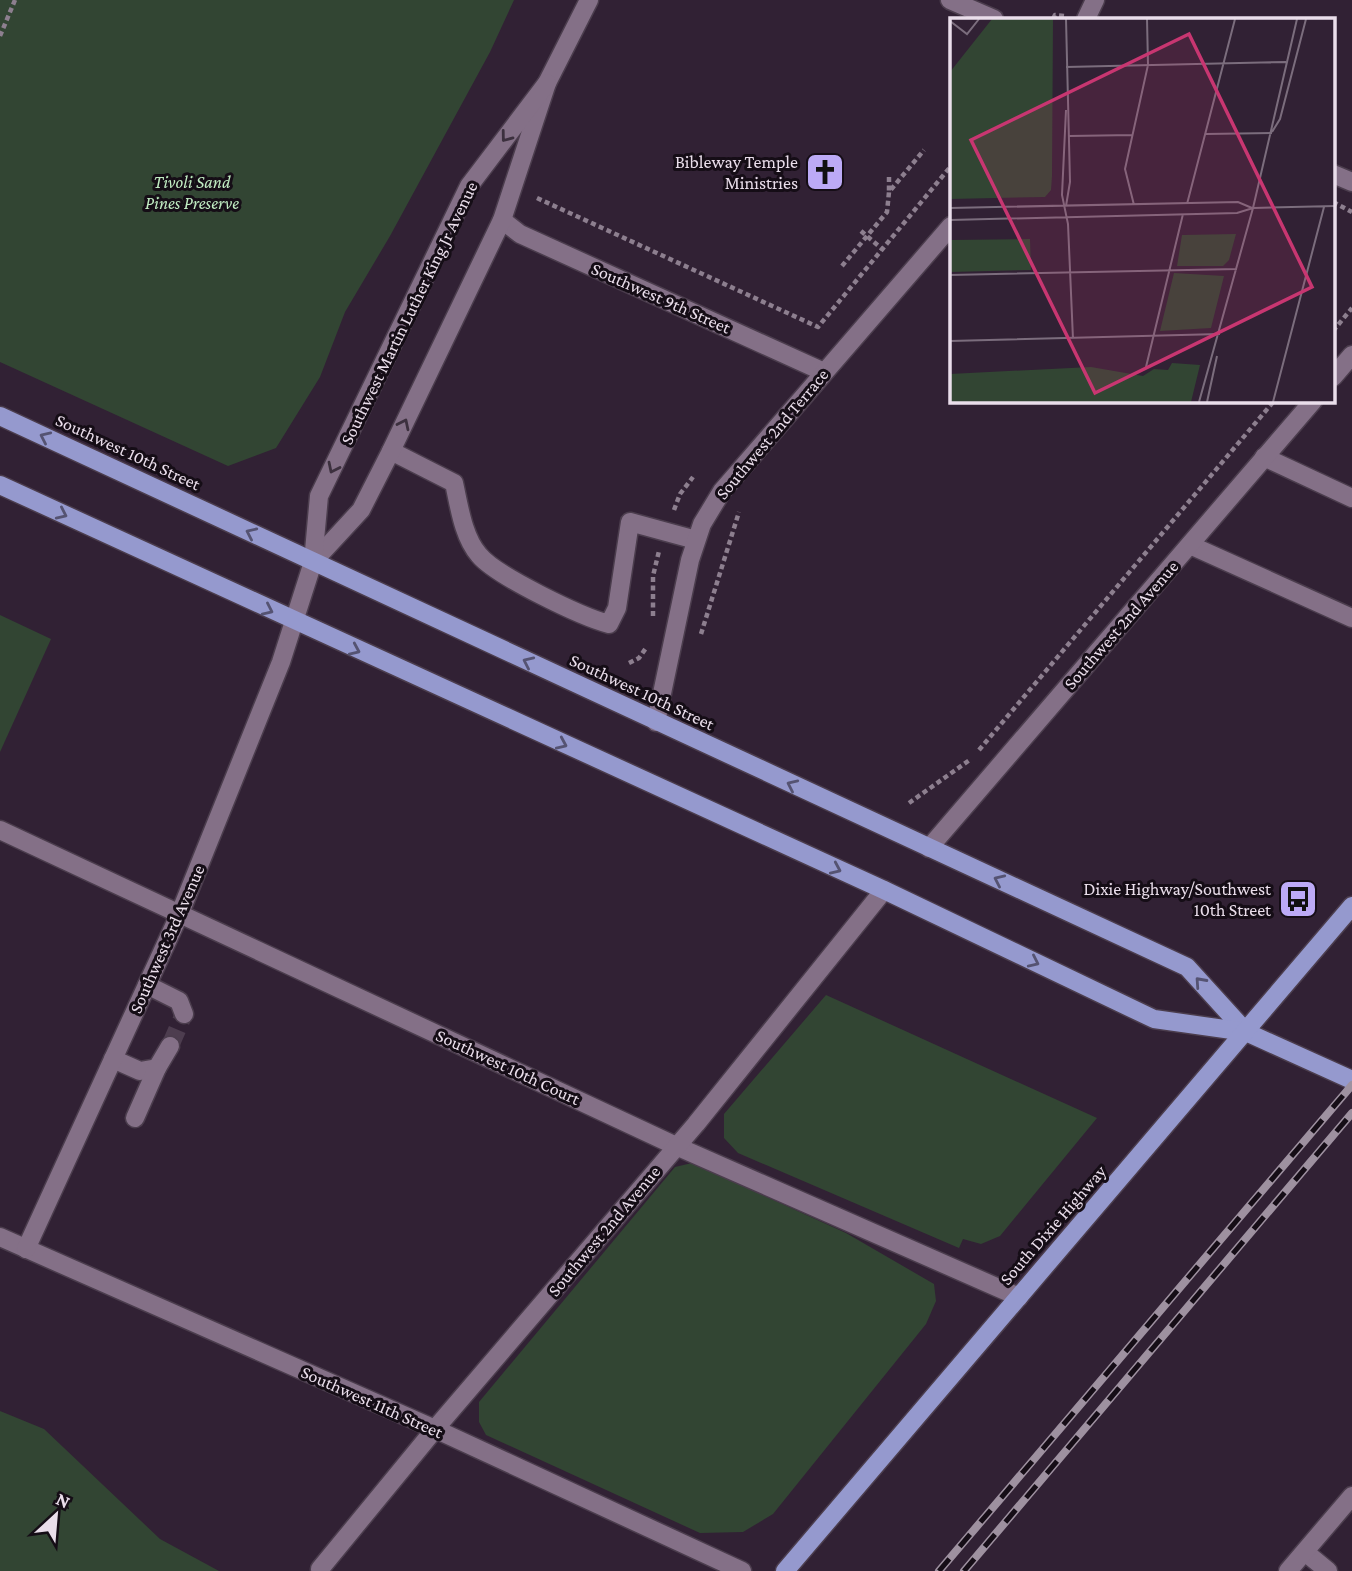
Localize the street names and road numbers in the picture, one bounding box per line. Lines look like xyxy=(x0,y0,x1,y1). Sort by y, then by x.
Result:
street label: Southwest Martin Luther King Jr Avenue xyxy=(336,178,482,448)
street label: Southwest 9th Street xyxy=(588,258,735,338)
street label: Southwest 2nd Terrace xyxy=(712,365,832,503)
street label: Southwest 10th Street xyxy=(53,410,204,495)
street label: Southwest 2nd Avenue xyxy=(1060,556,1182,693)
street label: Southwest 10th Street xyxy=(567,650,718,735)
street label: Southwest 3rd Avenue xyxy=(125,862,209,1016)
street label: Southwest 10th Court xyxy=(433,1025,584,1110)
street label: South Dixie Highway xyxy=(996,1161,1111,1289)
street label: Southwest 2nd Avenue xyxy=(544,1162,664,1300)
street label: Southwest 11th Street xyxy=(298,1362,447,1443)

